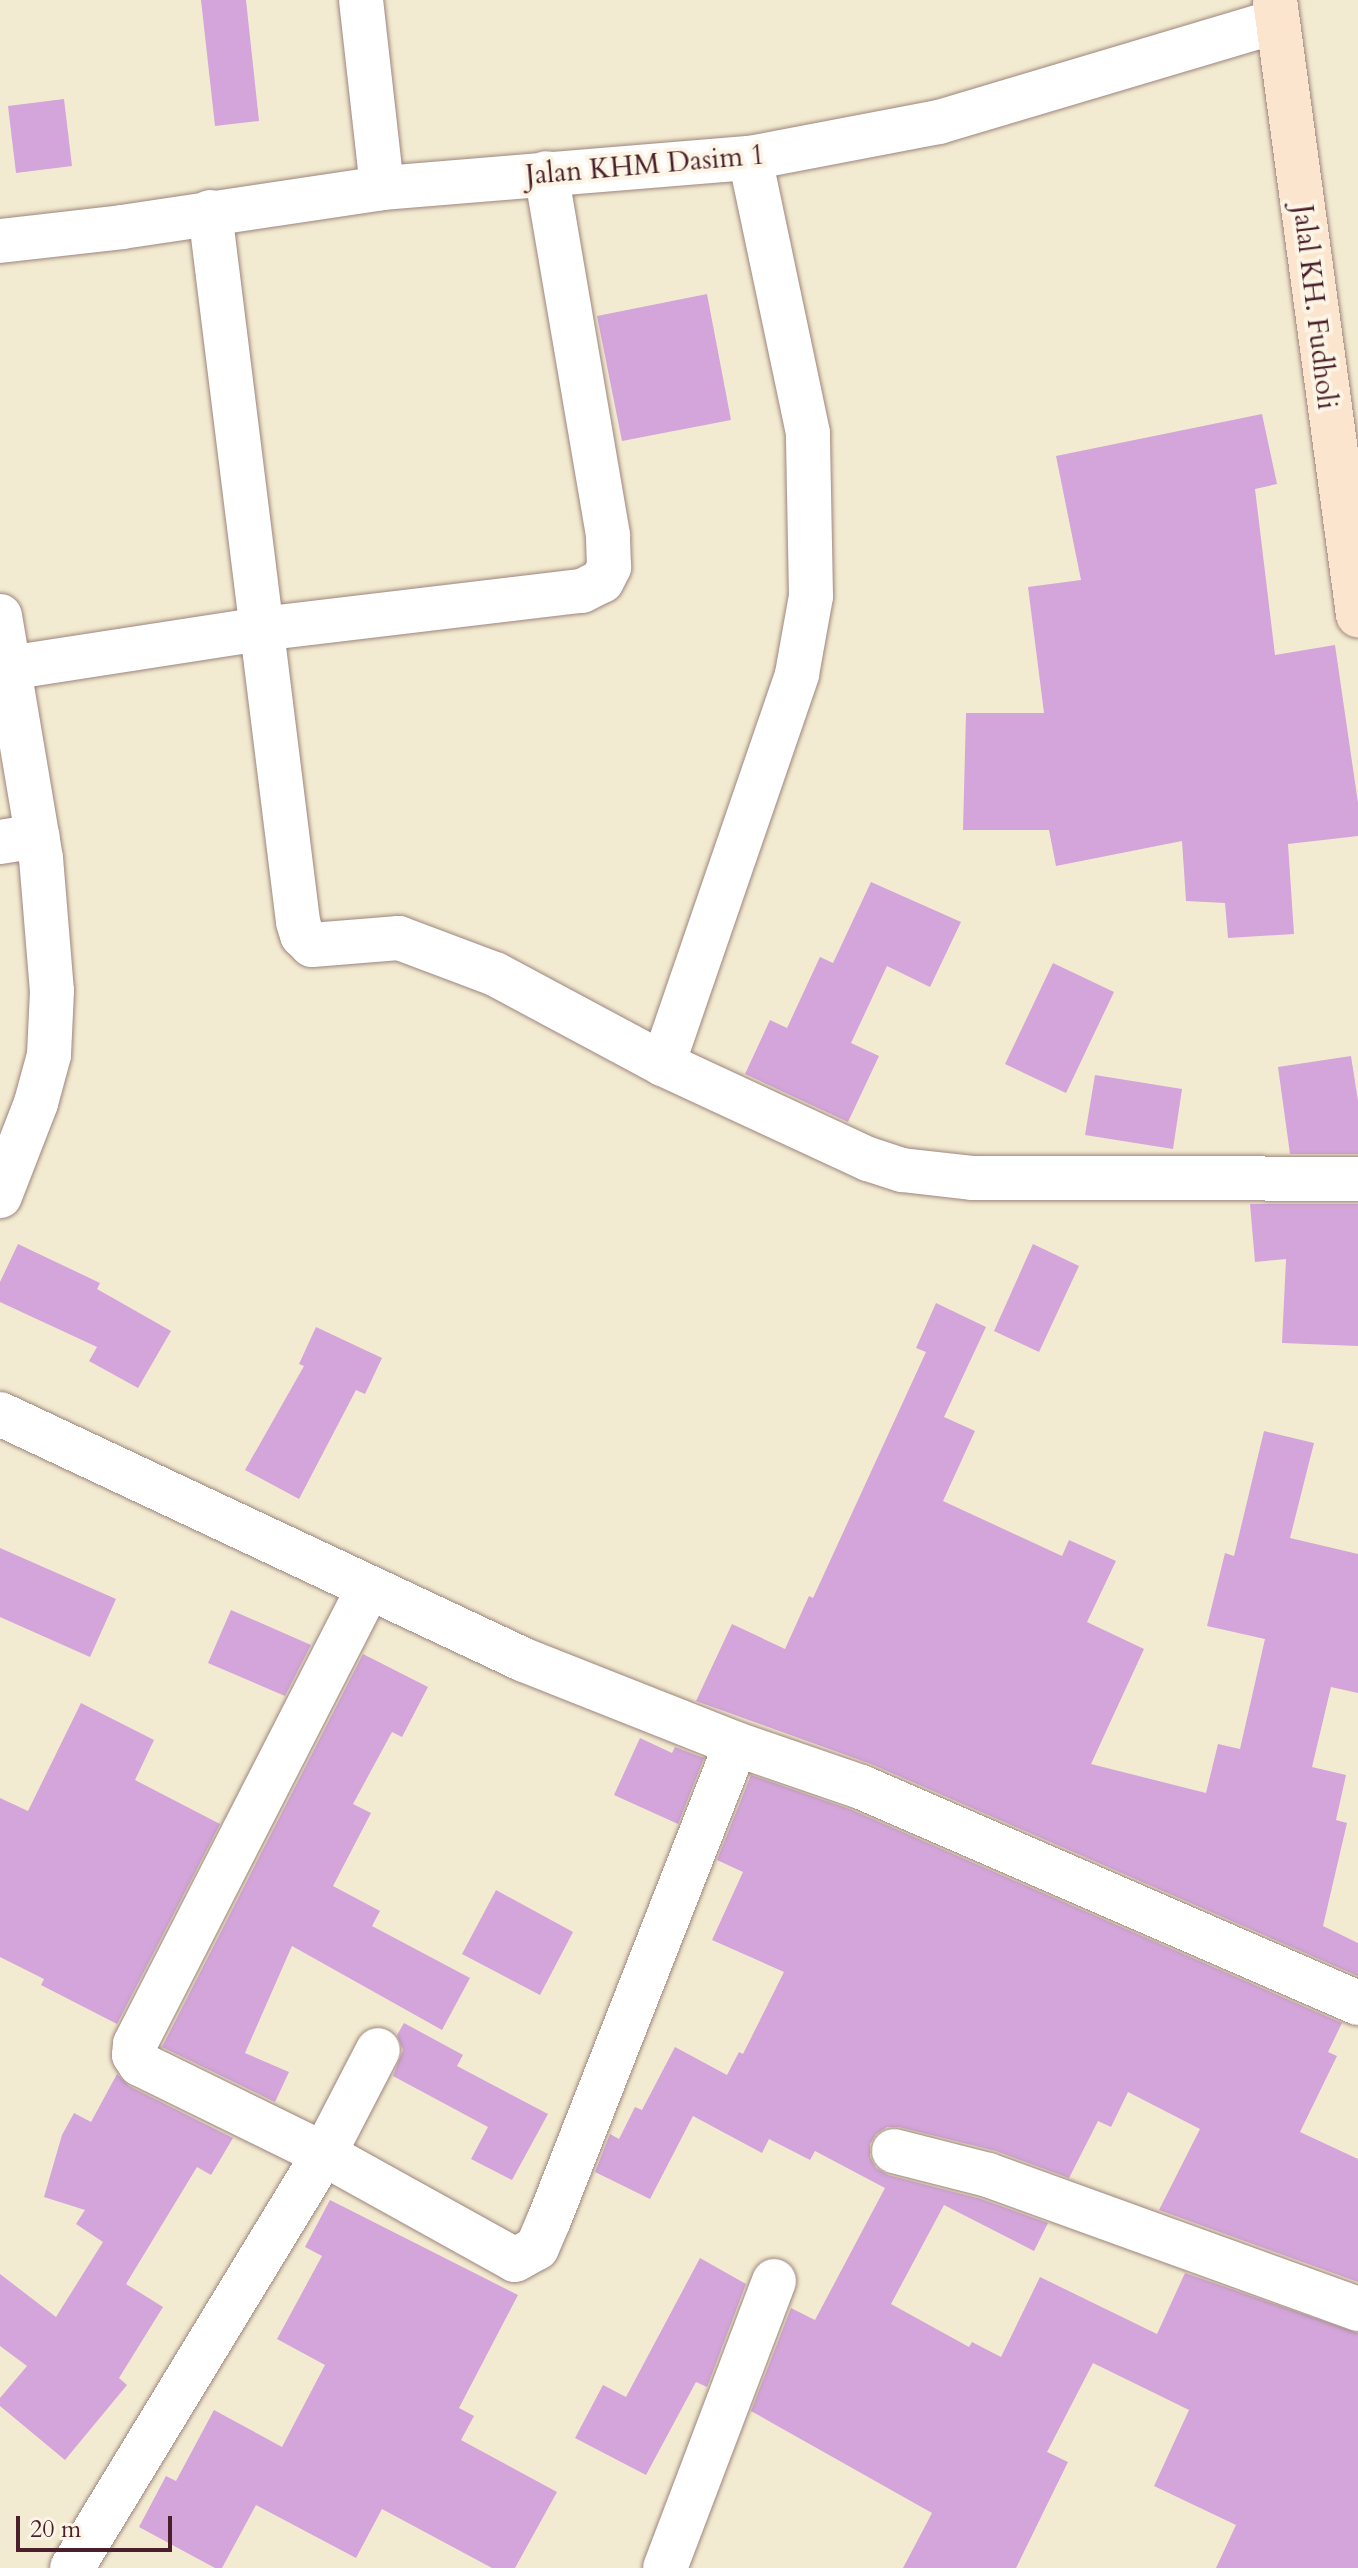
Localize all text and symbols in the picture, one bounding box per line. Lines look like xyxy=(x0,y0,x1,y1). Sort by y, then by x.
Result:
street label: Jalan KHM Dasim 1 xyxy=(524,138,766,192)
street label: Jalal KH. Fudholi xyxy=(1286,203,1344,411)
scale bar xyxy=(20,2500,176,2550)
text: 20 m xyxy=(30,2513,81,2546)

